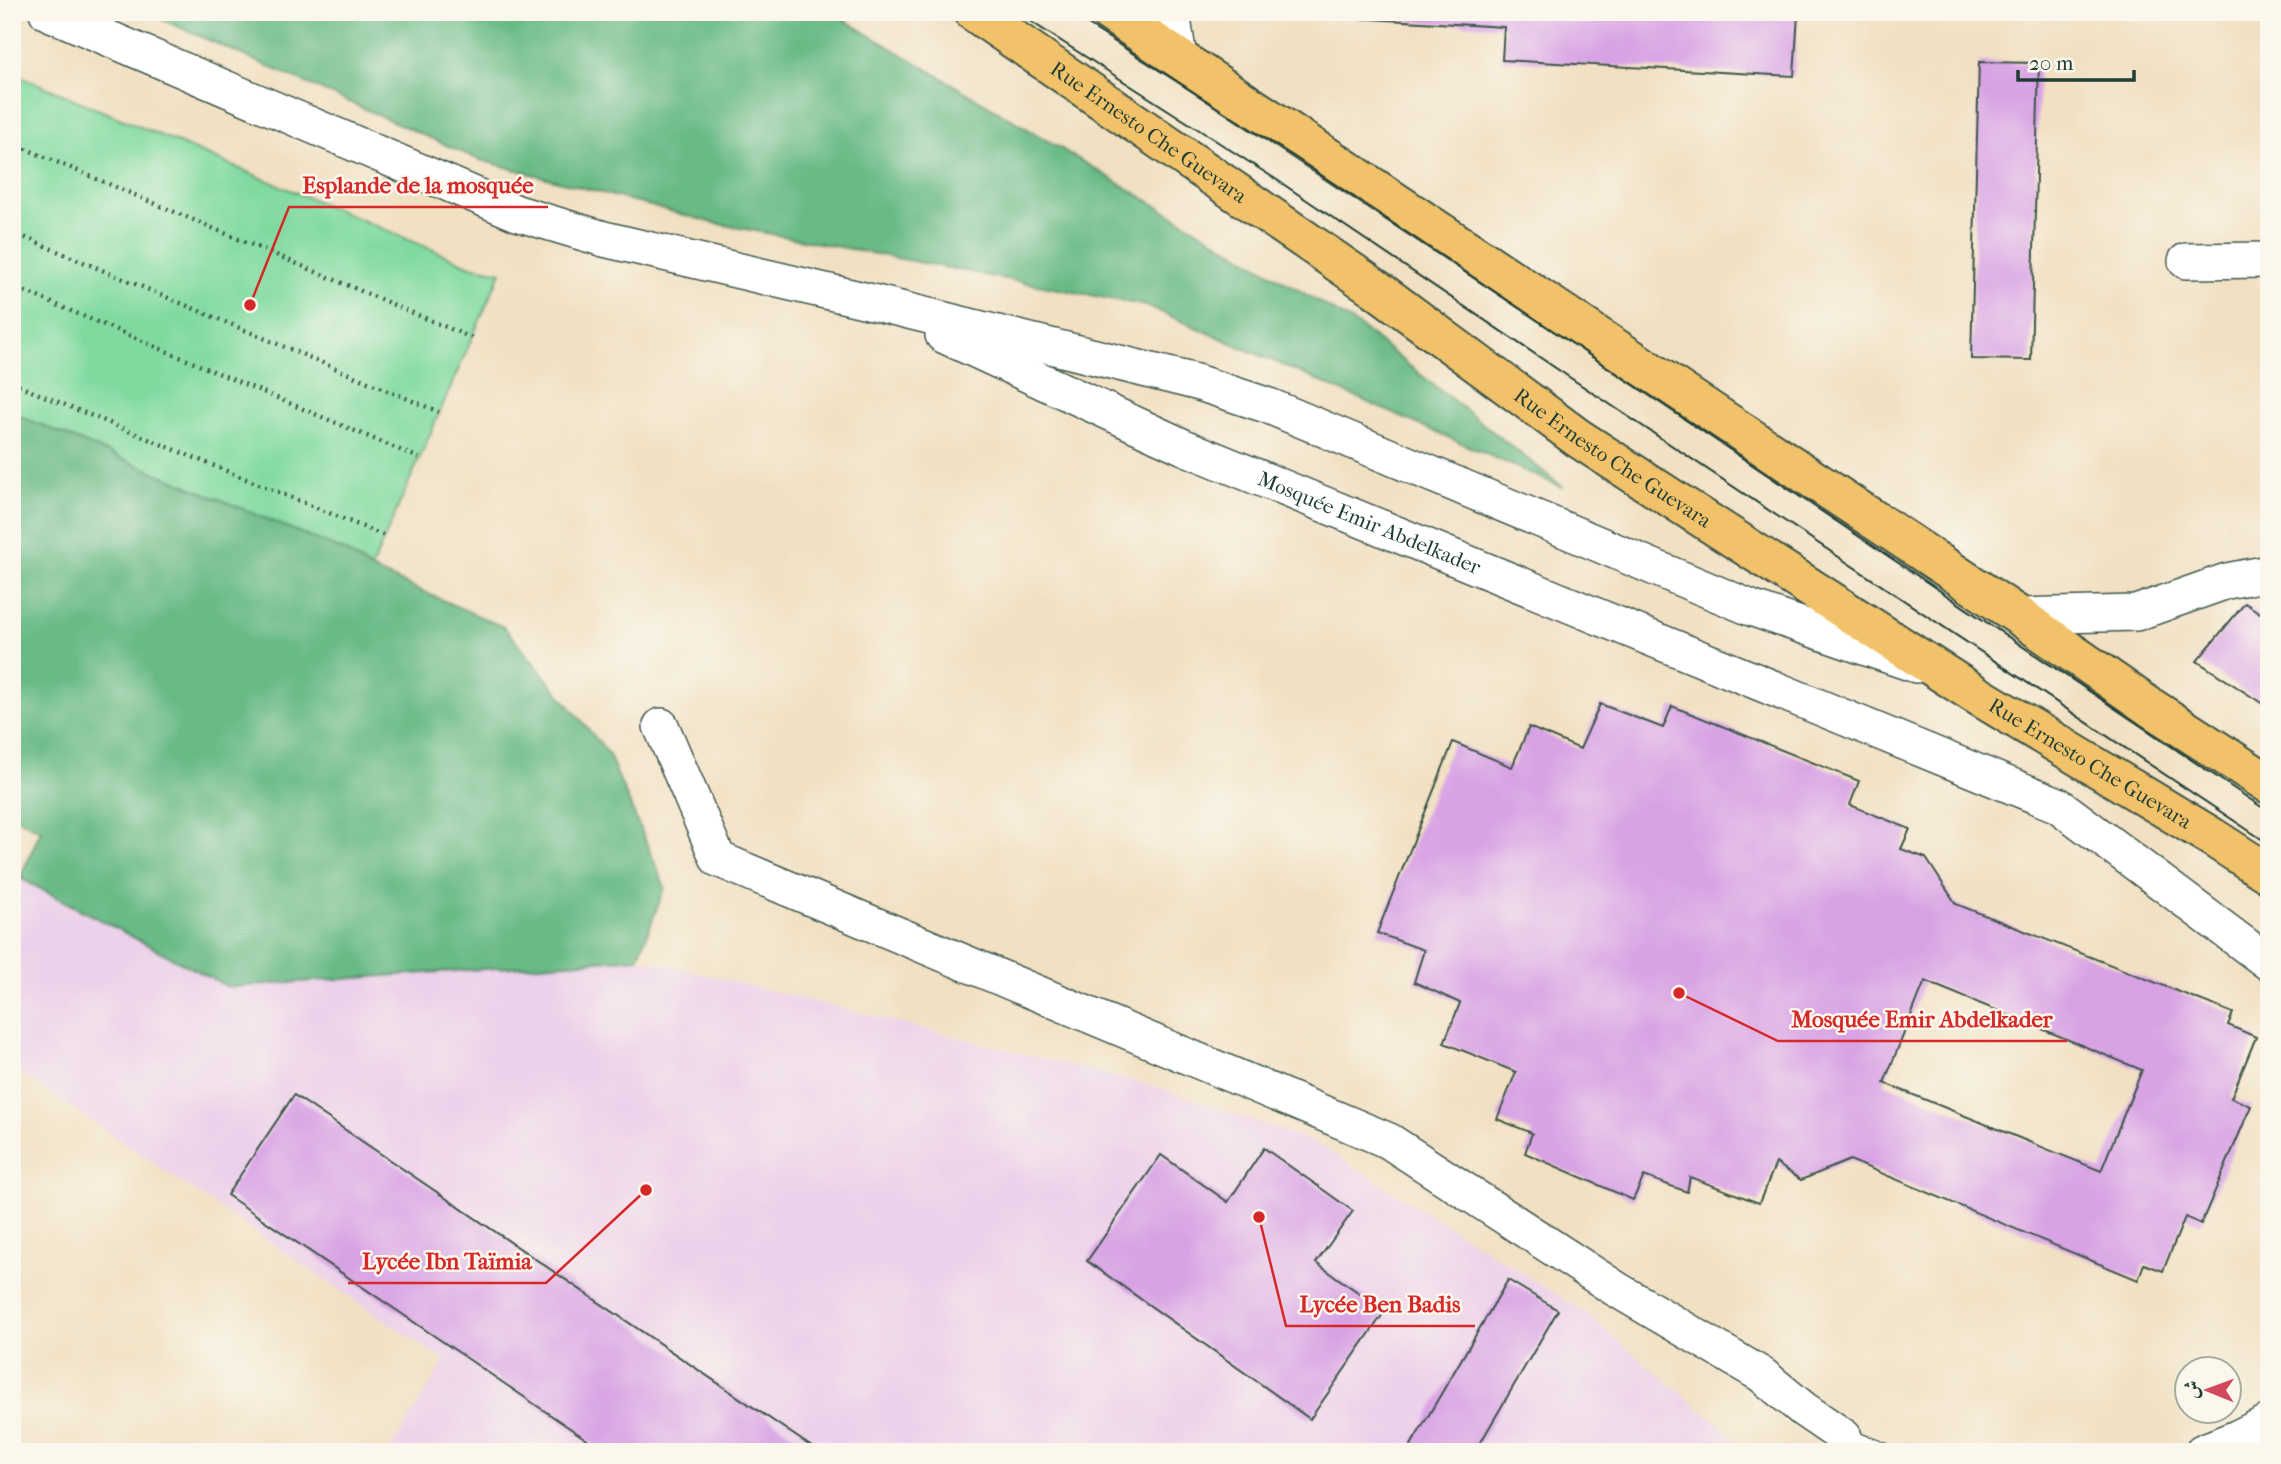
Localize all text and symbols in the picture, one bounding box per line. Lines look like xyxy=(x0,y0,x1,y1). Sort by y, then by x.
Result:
scale bar xyxy=(2018,38,2134,82)
text: 20 m xyxy=(2029,51,2074,75)
street label: Rue Ernesto Che Guevara xyxy=(1046,56,1251,208)
callout: Esplande de la mosquée xyxy=(289,163,548,207)
text: Esplande de la mosquée xyxy=(302,172,534,199)
street label: Rue Ernesto Che Guevara xyxy=(1509,383,1716,533)
street label: Mosquée Emir Abdelkader xyxy=(1254,467,1484,579)
street label: Rue Ernesto Che Guevara xyxy=(1984,693,2196,834)
callout: Mosquée Emir Abdelkader xyxy=(1778,997,2067,1041)
text: Mosquée Emir Abdelkader xyxy=(1791,1006,2054,1033)
callout: Lycée Ibn Taïmia xyxy=(348,1239,546,1283)
text: Lycée Ibn Taïmia xyxy=(362,1248,533,1275)
callout: Lycée Ben Badis xyxy=(1286,1282,1475,1326)
text: Lycée Ben Badis xyxy=(1299,1291,1461,1318)
north arrow xyxy=(2172,1356,2242,1426)
text: ش xyxy=(2181,1380,2203,1399)

